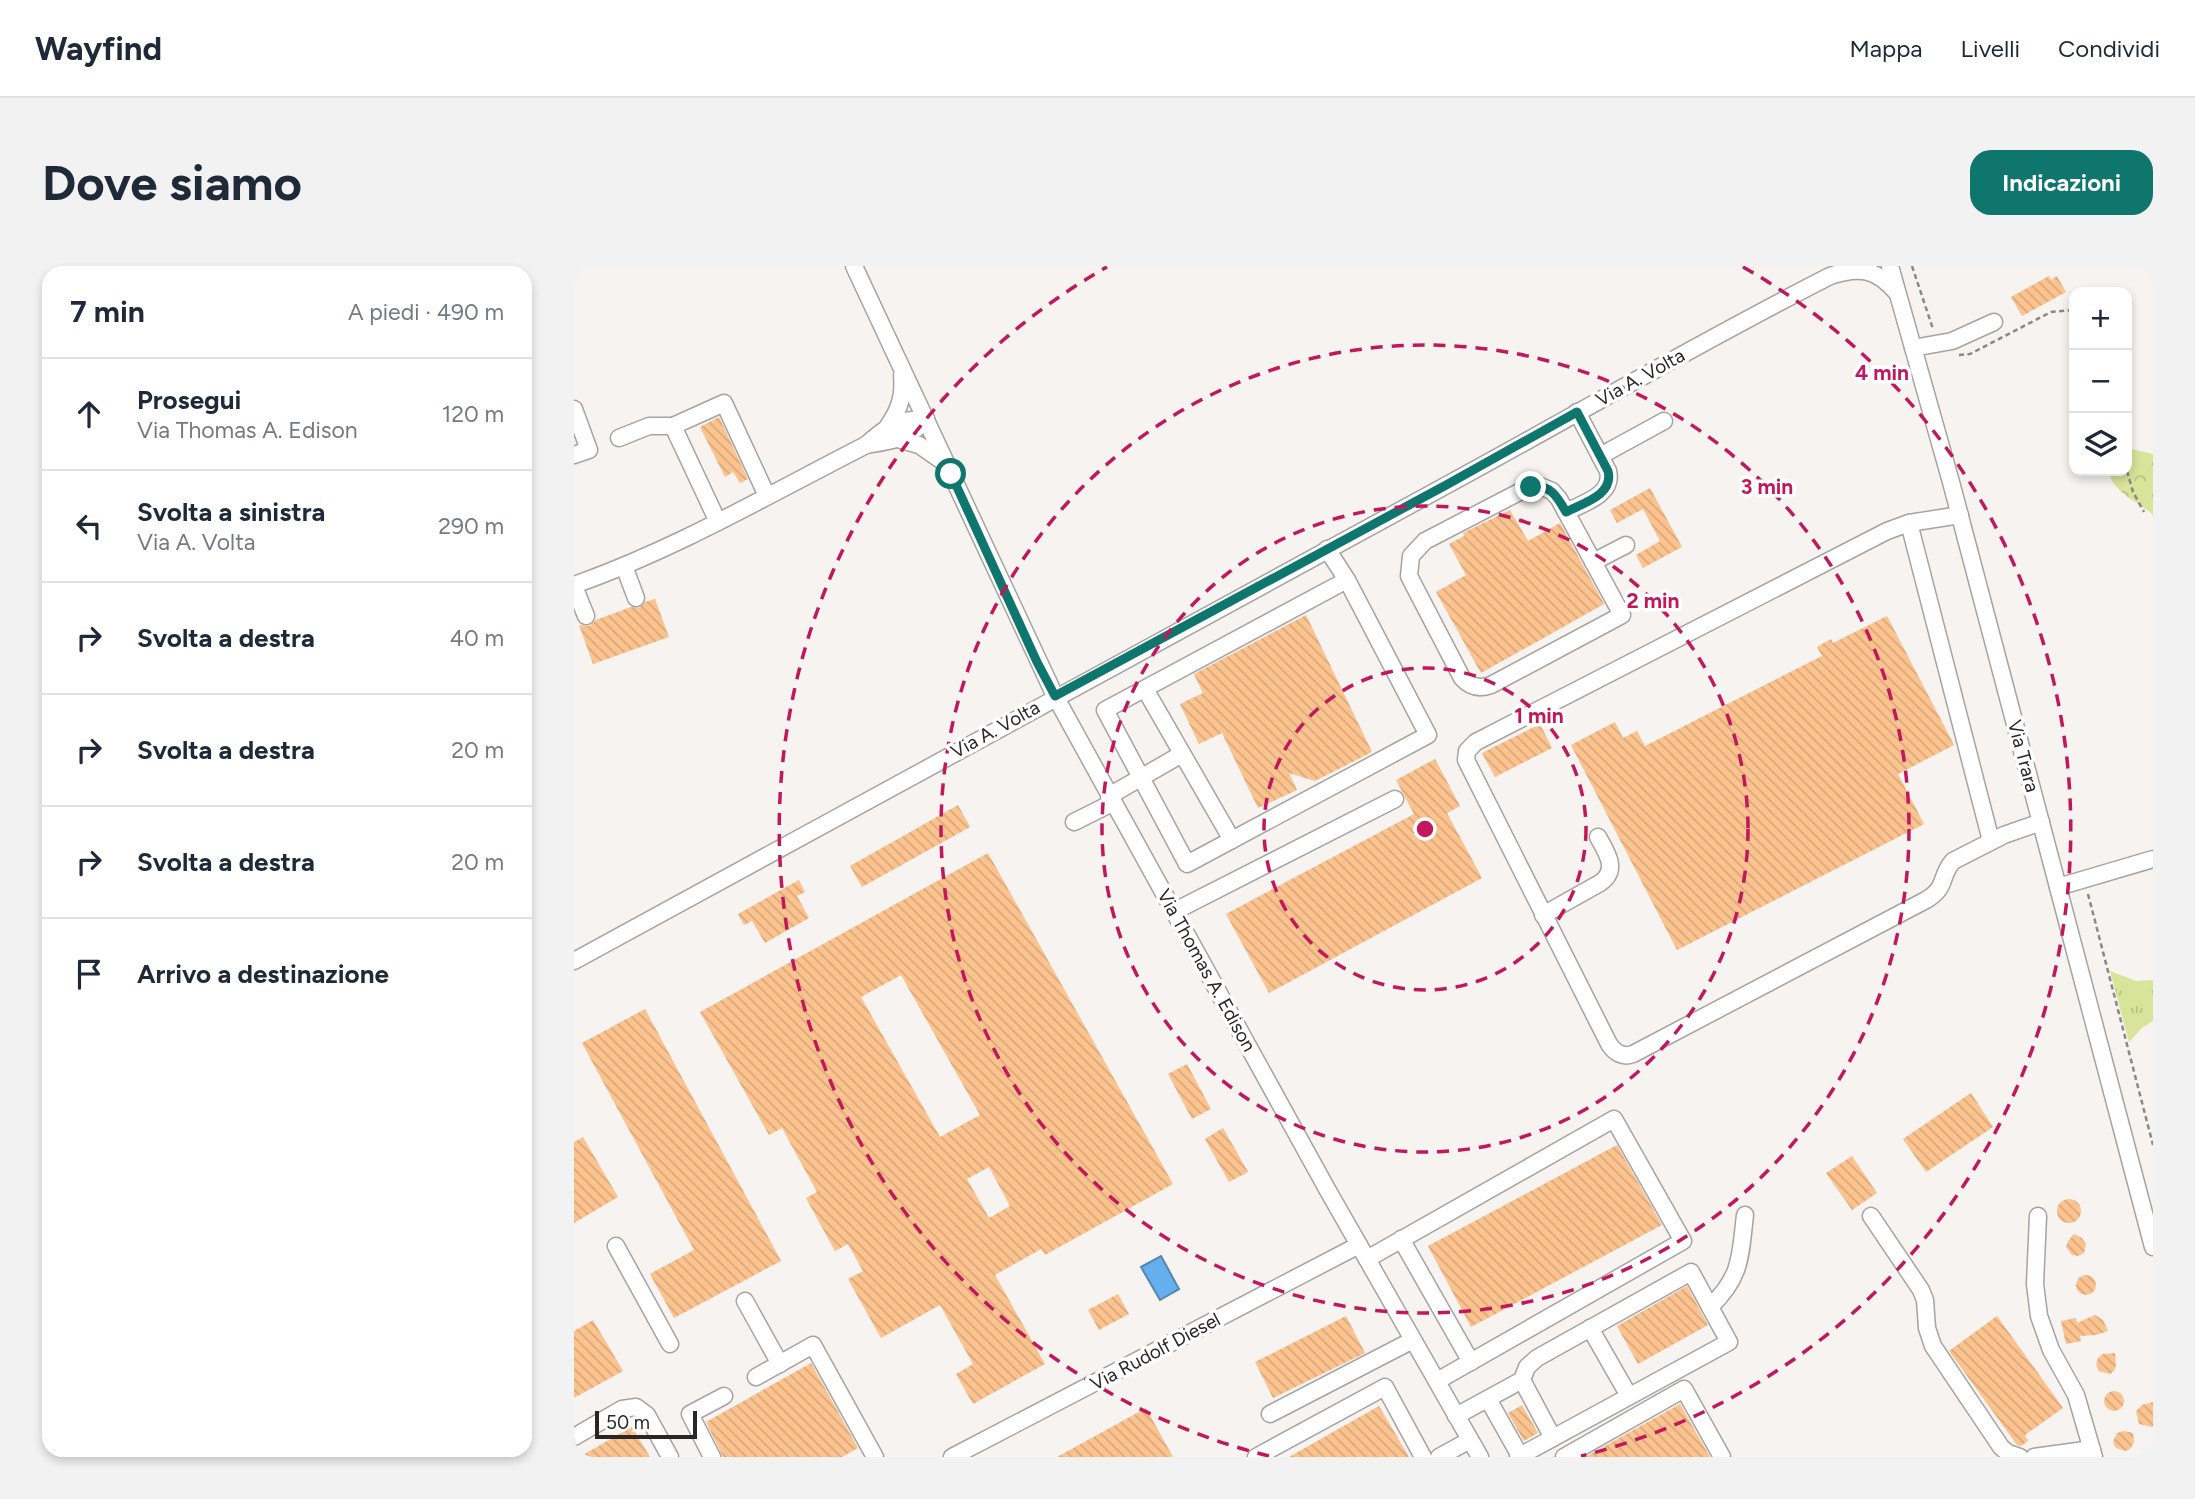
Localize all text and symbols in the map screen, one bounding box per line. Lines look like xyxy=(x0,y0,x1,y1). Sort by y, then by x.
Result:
text: Wayfind xyxy=(35,29,162,68)
text: Mappa xyxy=(1849,34,1923,63)
text: Livelli xyxy=(1961,34,2020,63)
text: Condividi xyxy=(2058,34,2160,63)
button: Indicazioni xyxy=(1970,150,2153,215)
text: Dove siamo xyxy=(42,153,302,212)
map controls xyxy=(2069,287,2132,476)
button: + xyxy=(2069,287,2132,350)
text: 7 min xyxy=(70,293,145,330)
text: A piedi · 490 m xyxy=(348,298,504,326)
street label: Via A. Volta xyxy=(1592,344,1689,411)
button: − xyxy=(2069,350,2132,413)
text: 4 min xyxy=(1855,360,1909,385)
text: Prosegui xyxy=(137,384,241,416)
icon: ahead xyxy=(70,395,108,433)
text: 120 m xyxy=(442,400,504,428)
button: layers xyxy=(2069,413,2132,476)
text: Via Thomas A. Edison xyxy=(137,416,358,444)
route start xyxy=(935,458,966,489)
route end xyxy=(1515,471,1546,502)
text: 3 min xyxy=(1741,474,1793,499)
text: Svolta a sinistra xyxy=(137,496,325,528)
icon: left xyxy=(70,507,108,545)
text: 290 m xyxy=(438,512,504,540)
text: Via A. Volta xyxy=(137,528,256,556)
text: 2 min xyxy=(1627,588,1679,613)
icon: right xyxy=(70,619,108,657)
text: Svolta a destra xyxy=(137,622,315,654)
text: 40 m xyxy=(450,624,504,652)
street label: Via A. Volta xyxy=(947,696,1044,763)
text: 1 min xyxy=(1514,703,1564,728)
street label: Via Trara xyxy=(2003,718,2044,795)
icon: right xyxy=(70,731,108,769)
text: Svolta a destra xyxy=(137,734,315,766)
text: 20 m xyxy=(451,736,504,764)
centre of rings xyxy=(1413,817,1437,841)
icon: right xyxy=(70,843,108,881)
text: Svolta a destra xyxy=(137,846,315,878)
text: 20 m xyxy=(451,848,504,876)
street label: Via Thomas A. Edison xyxy=(1152,885,1261,1056)
icon: arrive xyxy=(70,955,108,993)
text: Arrivo a destinazione xyxy=(137,958,389,990)
street label: Via Rudolf Diesel xyxy=(1086,1308,1224,1395)
scale bar xyxy=(595,1408,696,1440)
text: 50 m xyxy=(606,1411,650,1434)

